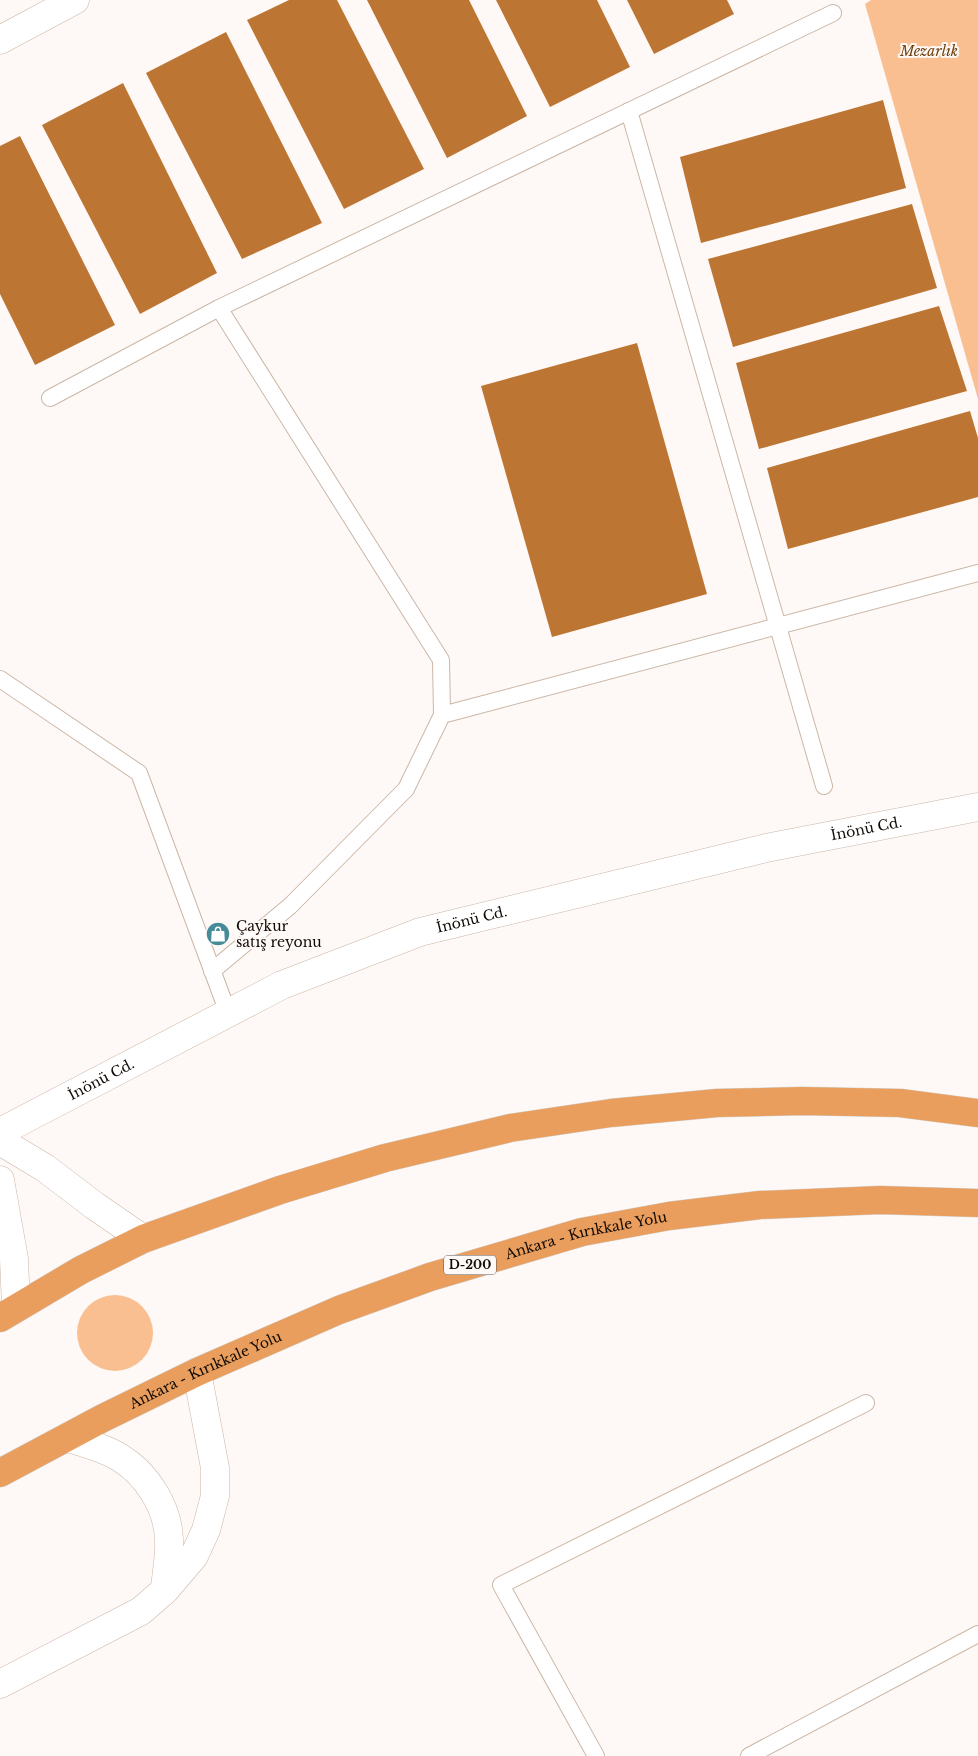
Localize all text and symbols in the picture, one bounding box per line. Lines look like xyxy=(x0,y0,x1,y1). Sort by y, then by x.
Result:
park label: Mezarlık xyxy=(899,42,958,60)
street label: İnönü Cd. xyxy=(829,813,903,844)
street label: İnönü Cd. xyxy=(434,902,509,937)
place label: Çaykur satış reyonu xyxy=(236,917,322,951)
shop icon: Çaykur satış reyonu xyxy=(205,921,231,947)
street label: İnönü Cd. xyxy=(65,1055,137,1104)
street label: Ankara - Kırıkkale Yolu xyxy=(502,1207,669,1264)
road number: D-200 xyxy=(444,1256,496,1274)
street label: Ankara - Kırıkkale Yolu xyxy=(125,1327,285,1413)

